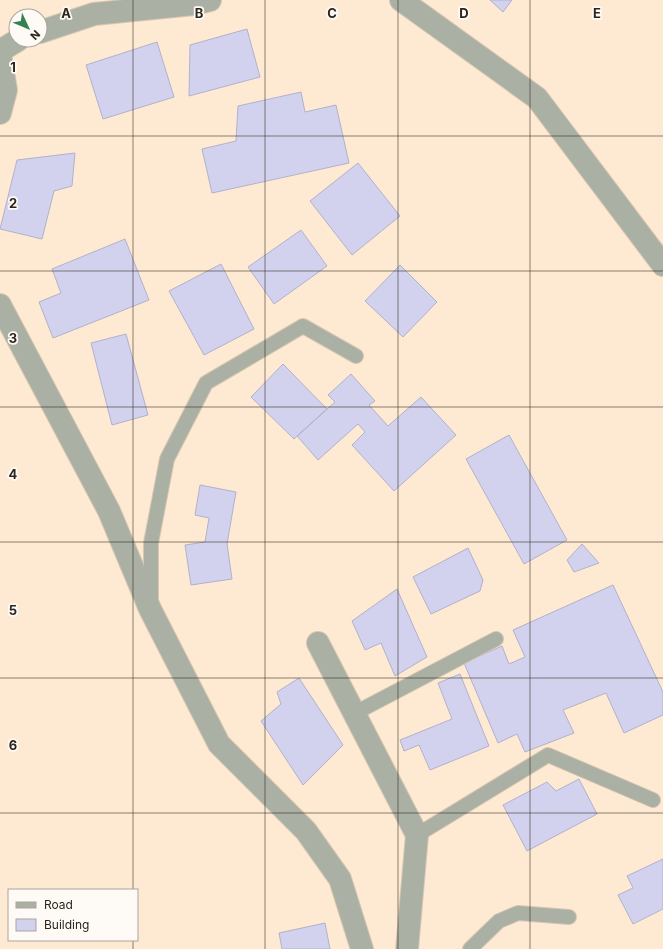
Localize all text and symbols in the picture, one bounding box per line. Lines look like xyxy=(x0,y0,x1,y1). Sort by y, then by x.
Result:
text: A xyxy=(61,5,71,21)
text: B xyxy=(195,5,204,21)
text: C xyxy=(327,5,337,21)
text: D xyxy=(459,5,469,21)
text: E xyxy=(593,5,601,21)
north arrow xyxy=(8,8,48,48)
text: N xyxy=(27,27,43,43)
text: 1 xyxy=(10,59,16,75)
text: 2 xyxy=(9,195,17,211)
text: 3 xyxy=(9,330,17,346)
text: 4 xyxy=(9,466,18,482)
text: 5 xyxy=(9,602,17,618)
text: 6 xyxy=(9,737,17,753)
legend xyxy=(8,889,138,941)
text: Road xyxy=(44,897,73,912)
text: Building xyxy=(44,917,89,932)

